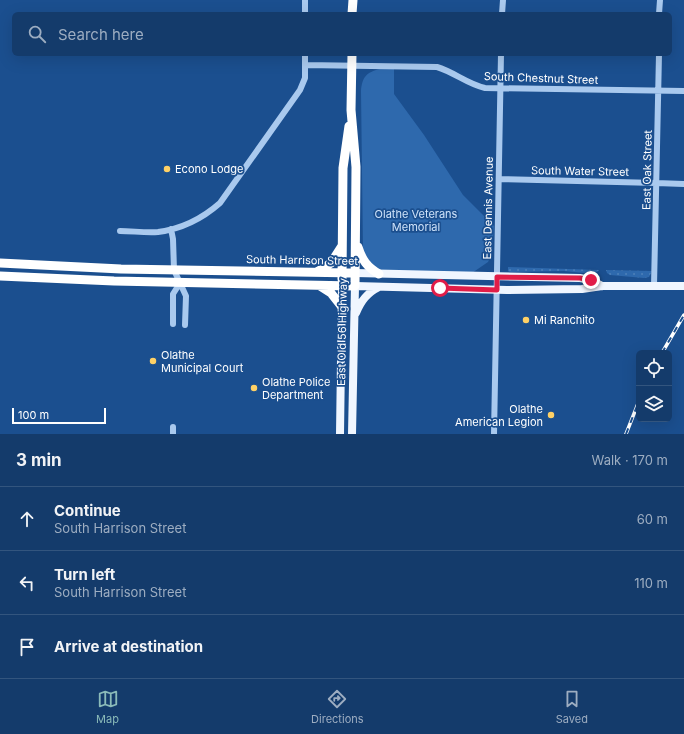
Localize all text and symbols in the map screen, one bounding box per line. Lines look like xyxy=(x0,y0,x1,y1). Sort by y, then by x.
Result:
search box xyxy=(12,12,672,56)
icon: search xyxy=(26,23,48,45)
text: Search here xyxy=(58,25,144,44)
street label: South Chestnut Street xyxy=(484,69,599,87)
street label: East Oak Street xyxy=(639,129,655,210)
street label: East Dennis Avenue xyxy=(480,156,496,260)
place label: Econo Lodge xyxy=(175,162,243,176)
street label: South Water Street xyxy=(531,163,630,179)
marker: Econo Lodge xyxy=(162,164,172,174)
park label: Olathe Veterans Memorial xyxy=(375,207,458,234)
street label: South Harrison Street xyxy=(246,252,359,268)
route end xyxy=(582,271,600,289)
street label: East Old 56 Highway xyxy=(334,278,350,386)
route start xyxy=(431,279,449,297)
place label: Mi Ranchito xyxy=(534,313,595,327)
marker: Mi Ranchito xyxy=(521,315,531,325)
place label: Olathe Municipal Court xyxy=(161,348,244,375)
map controls xyxy=(636,350,672,422)
button: locate xyxy=(636,350,672,386)
marker: Olathe Municipal Court xyxy=(148,356,158,366)
place label: Olathe Police Department xyxy=(262,375,330,402)
marker: Olathe Police Department xyxy=(249,383,259,393)
button: layers xyxy=(636,386,672,422)
place label: Olathe American Legion xyxy=(455,402,543,429)
scale bar xyxy=(12,406,106,425)
text: 100 m xyxy=(18,408,49,422)
marker: Olathe American Legion xyxy=(546,410,556,420)
text: 3 min xyxy=(16,450,62,470)
text: Walk · 170 m xyxy=(592,452,668,468)
text: Continue xyxy=(54,501,121,520)
icon: ahead xyxy=(16,508,38,530)
text: 60 m xyxy=(637,511,668,527)
text: South Harrison Street xyxy=(54,520,186,536)
text: Turn left xyxy=(54,565,115,584)
icon: left xyxy=(16,572,38,594)
text: 110 m xyxy=(634,575,668,591)
text: South Harrison Street xyxy=(54,584,186,600)
icon: arrive xyxy=(16,636,38,658)
text: Arrive at destination xyxy=(54,637,203,656)
tab: Map xyxy=(96,688,119,726)
tab: Directions xyxy=(311,688,364,726)
tab: Saved xyxy=(556,688,588,726)

